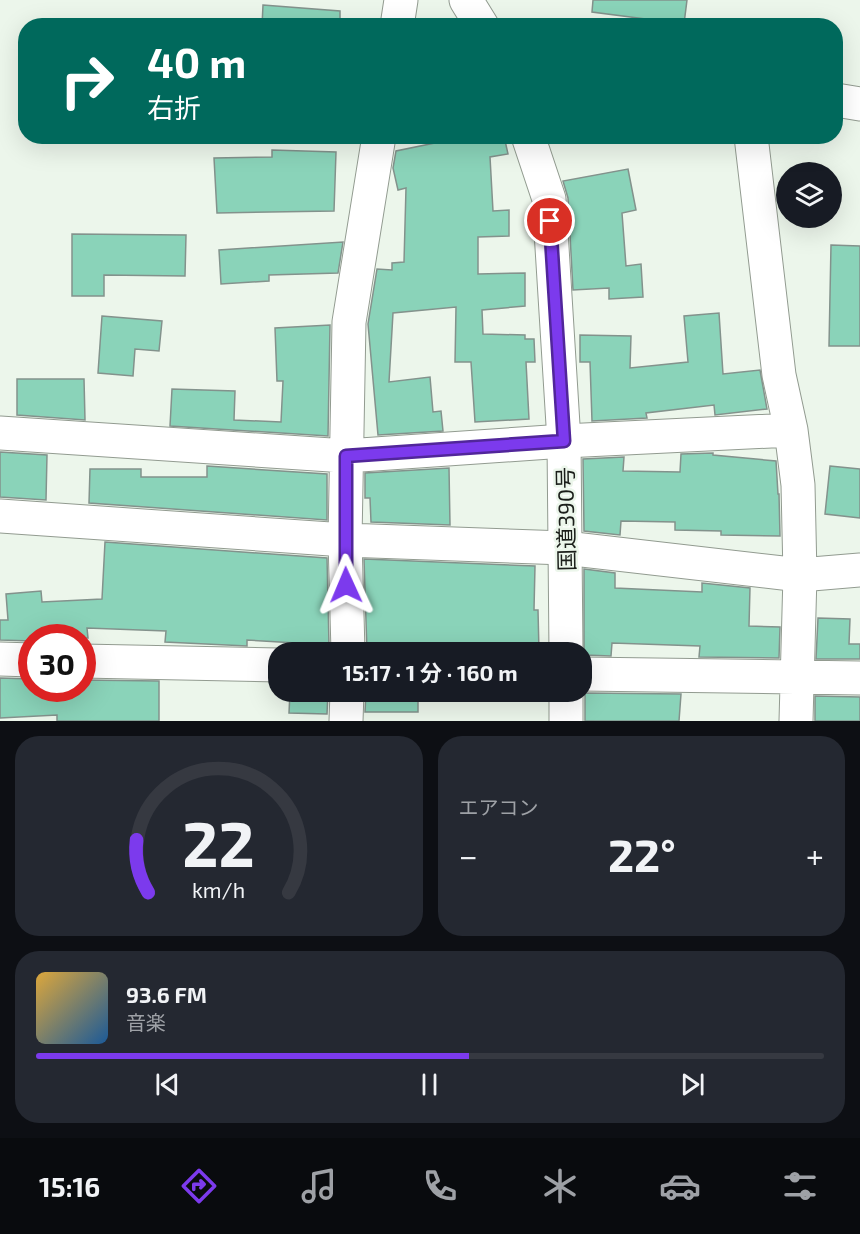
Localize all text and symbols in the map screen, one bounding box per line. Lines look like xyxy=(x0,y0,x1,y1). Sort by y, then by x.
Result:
text: 40 m xyxy=(147,36,246,86)
icon: right xyxy=(48,42,126,120)
text: 右折 xyxy=(147,91,201,123)
map controls xyxy=(776,162,842,228)
button: layers xyxy=(776,162,842,228)
pin xyxy=(524,195,575,246)
icon: arrive xyxy=(533,204,566,237)
street label: 国道390号 xyxy=(551,467,579,571)
position arrow xyxy=(314,553,378,617)
speed limit sign: 30 xyxy=(18,624,96,702)
text: 15:17 · 1 分 · 160 m xyxy=(342,659,518,685)
text: エアコン xyxy=(459,795,539,819)
text: 22 xyxy=(182,805,255,880)
text: 22° xyxy=(608,827,676,881)
text: − xyxy=(459,835,478,875)
text: + xyxy=(806,835,824,875)
text: km/h xyxy=(192,877,245,902)
text: 93.6 FM xyxy=(126,981,207,1007)
text: 音楽 xyxy=(126,1010,166,1034)
icon: previous xyxy=(151,1068,184,1101)
icon: pause xyxy=(413,1068,446,1101)
icon: next xyxy=(676,1068,709,1101)
icon: directions xyxy=(178,1165,220,1207)
icon: music xyxy=(298,1165,340,1207)
icon: phone xyxy=(419,1165,461,1207)
icon: climate xyxy=(539,1165,581,1207)
icon: car xyxy=(659,1165,701,1207)
icon: filters xyxy=(779,1165,821,1207)
text: 15:16 xyxy=(39,1170,100,1202)

